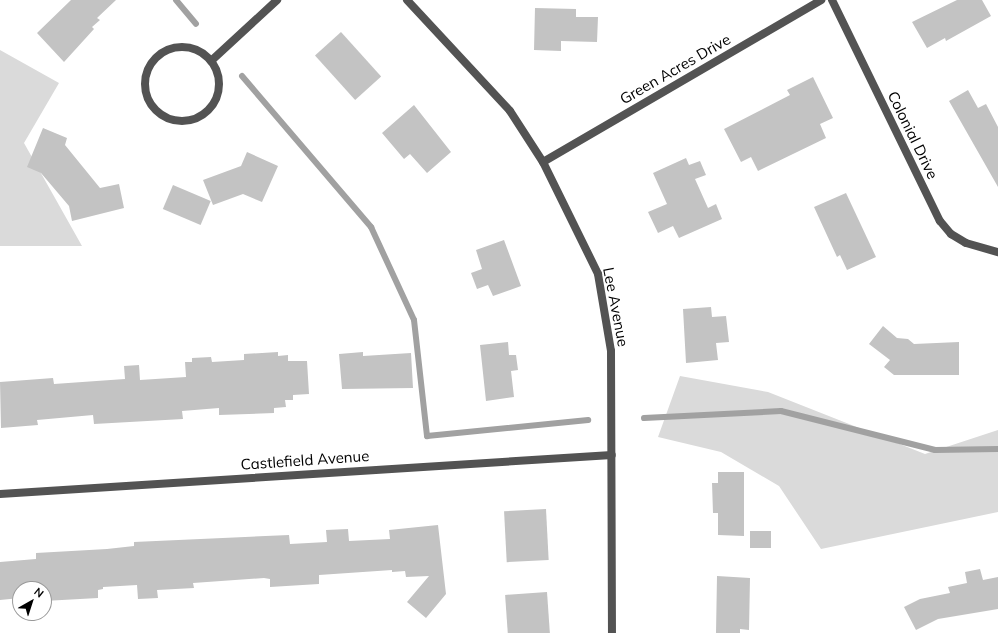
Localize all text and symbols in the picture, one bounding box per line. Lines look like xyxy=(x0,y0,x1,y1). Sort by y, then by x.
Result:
street label: Green Acres Drive xyxy=(616,30,734,108)
street label: Colonial Drive xyxy=(884,88,942,182)
street label: Lee Avenue xyxy=(599,266,633,348)
street label: Castlefield Avenue xyxy=(240,447,370,473)
north arrow xyxy=(12,581,52,621)
text: N xyxy=(31,584,47,601)

